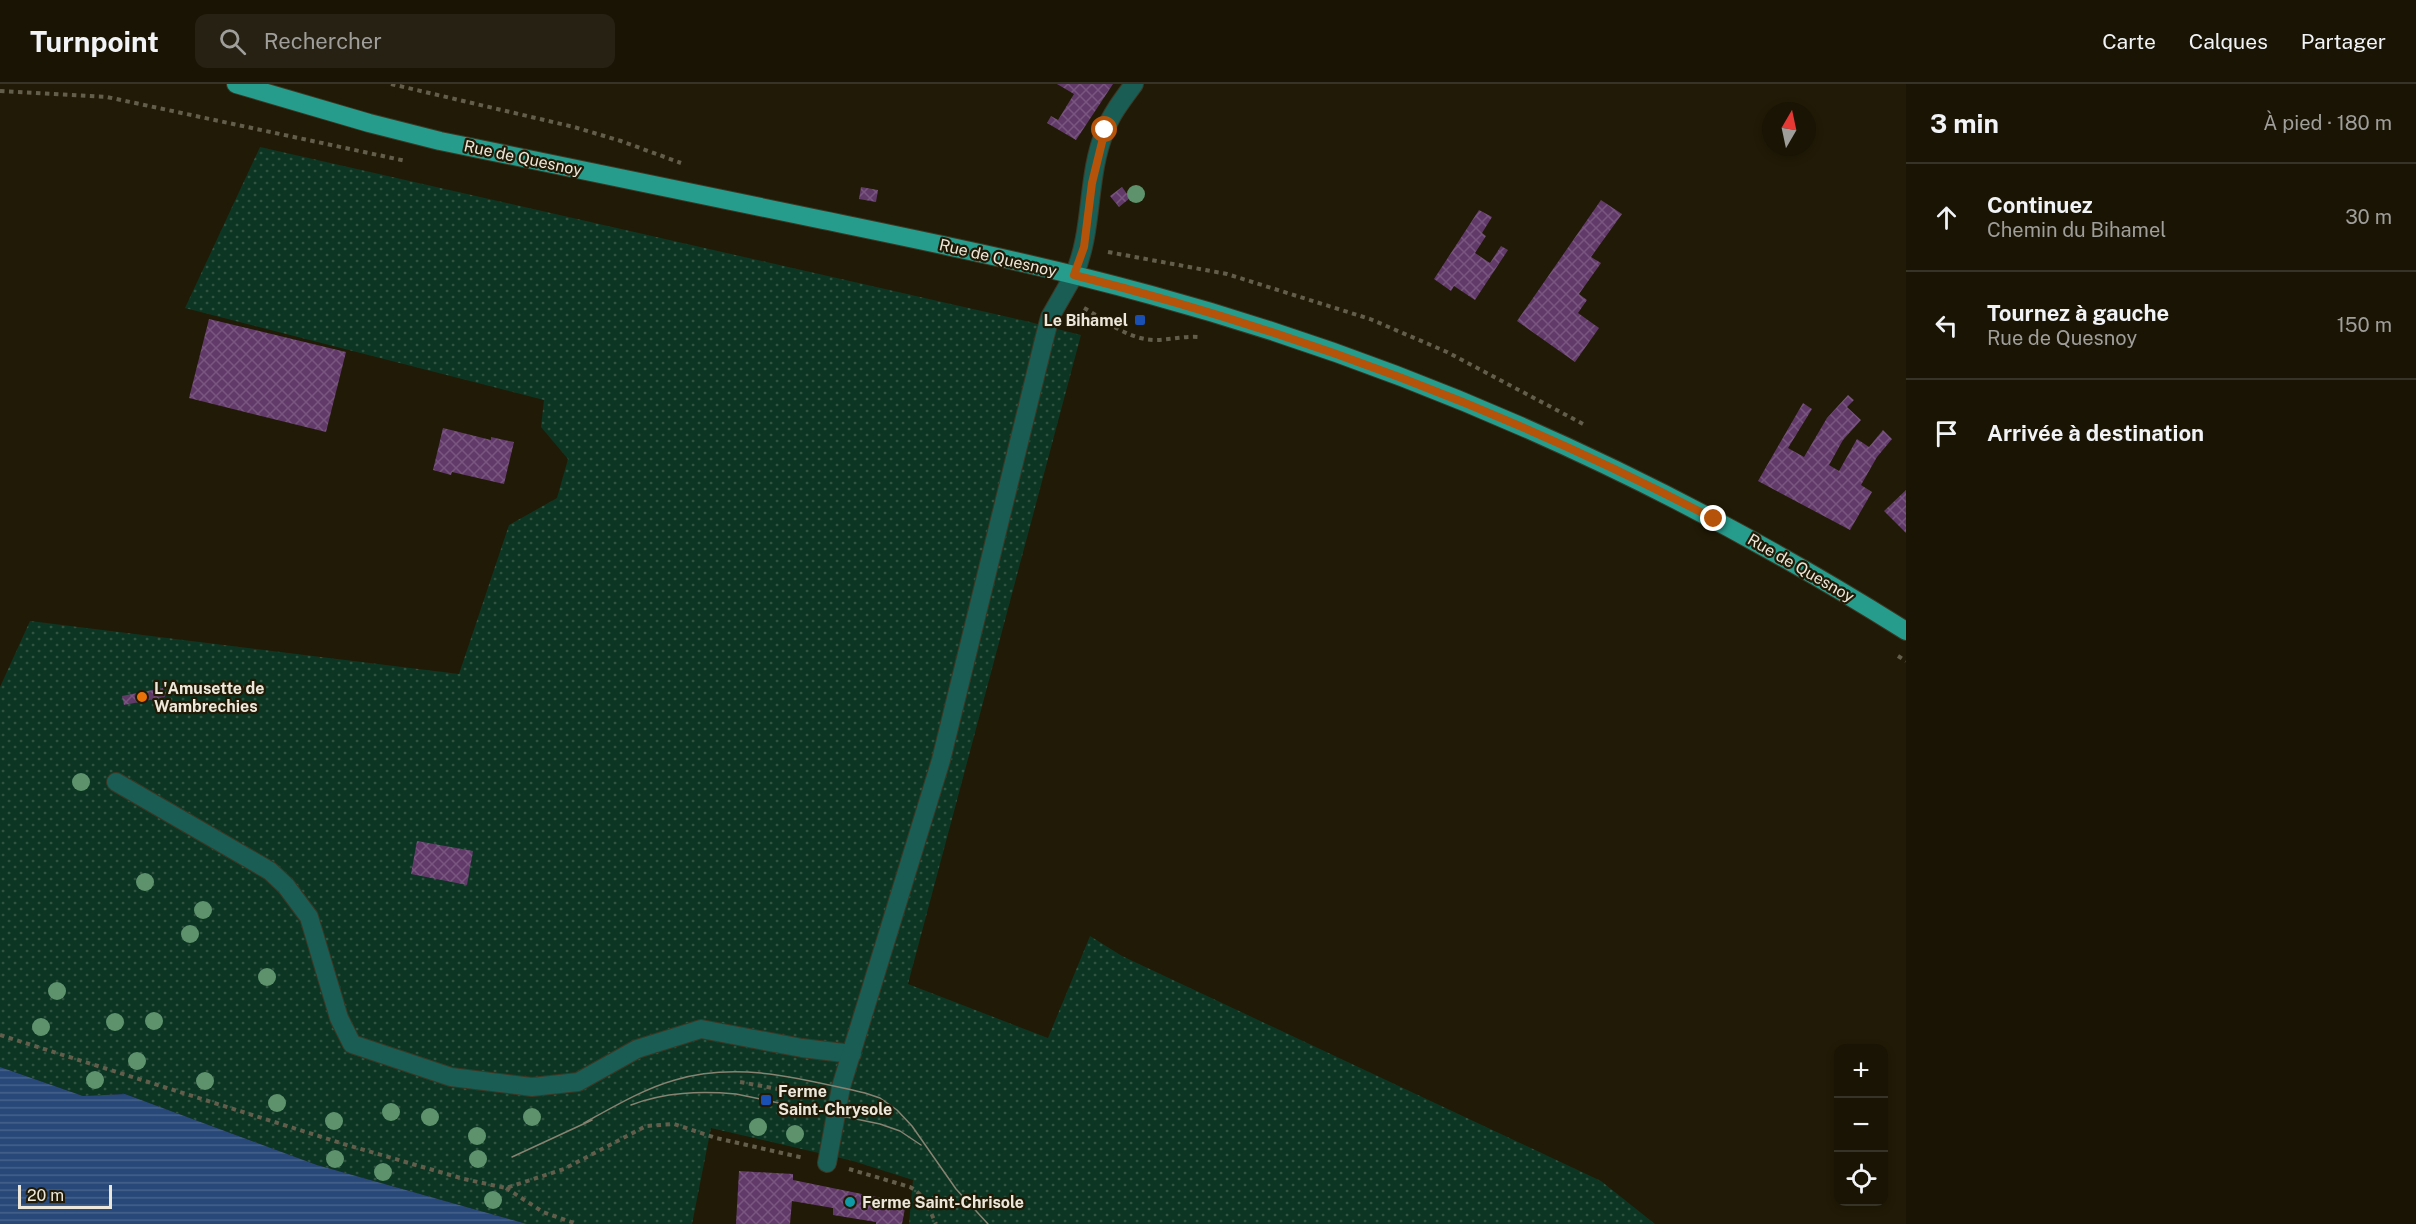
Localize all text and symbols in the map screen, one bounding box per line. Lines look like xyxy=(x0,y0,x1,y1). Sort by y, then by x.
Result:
search box xyxy=(195,14,615,68)
text: Turnpoint xyxy=(30,25,159,58)
icon: search xyxy=(216,25,249,58)
text: Rechercher xyxy=(264,28,382,54)
text: Carte xyxy=(2102,29,2156,54)
text: Calques xyxy=(2189,29,2268,54)
text: Partager xyxy=(2301,29,2386,54)
north arrow xyxy=(1762,102,1816,156)
text: 3 min xyxy=(1930,108,1999,139)
text: À pied · 180 m xyxy=(2263,111,2392,135)
route start xyxy=(1091,116,1117,142)
street label: Rue de Quesnoy xyxy=(462,136,584,180)
text: Continuez xyxy=(1987,192,2093,218)
icon: ahead xyxy=(1930,201,1963,234)
text: 30 m xyxy=(2345,205,2392,229)
text: Chemin du Bihamel xyxy=(1987,218,2166,242)
street label: Rue de Quesnoy xyxy=(937,235,1059,281)
text: Tournez à gauche xyxy=(1987,300,2169,326)
icon: left xyxy=(1930,309,1963,342)
place label: Le Bihamel xyxy=(1044,311,1128,330)
marker: Le Bihamel xyxy=(1133,313,1147,327)
text: 150 m xyxy=(2337,313,2392,337)
text: Rue de Quesnoy xyxy=(1987,326,2137,350)
icon: arrive xyxy=(1930,417,1963,450)
text: Arrivée à destination xyxy=(1987,420,2204,446)
route end xyxy=(1700,505,1726,531)
street label: Rue de Quesnoy xyxy=(1744,530,1858,606)
place label: L'Amusette de Wambrechies xyxy=(154,679,264,716)
marker: L'Amusette de Wambrechies xyxy=(135,690,149,704)
map controls xyxy=(1834,1044,1888,1206)
button: + xyxy=(1834,1044,1888,1098)
place label: Ferme Saint-Chrysole xyxy=(778,1082,892,1119)
marker: Ferme Saint-Chrysole xyxy=(759,1093,773,1107)
button: − xyxy=(1834,1098,1888,1152)
button: locate xyxy=(1834,1152,1888,1206)
scale bar xyxy=(18,1182,112,1210)
text: 20 m xyxy=(27,1186,64,1205)
place label: Ferme Saint-Chrisole xyxy=(862,1193,1024,1212)
marker: Ferme Saint-Chrisole xyxy=(843,1195,857,1209)

